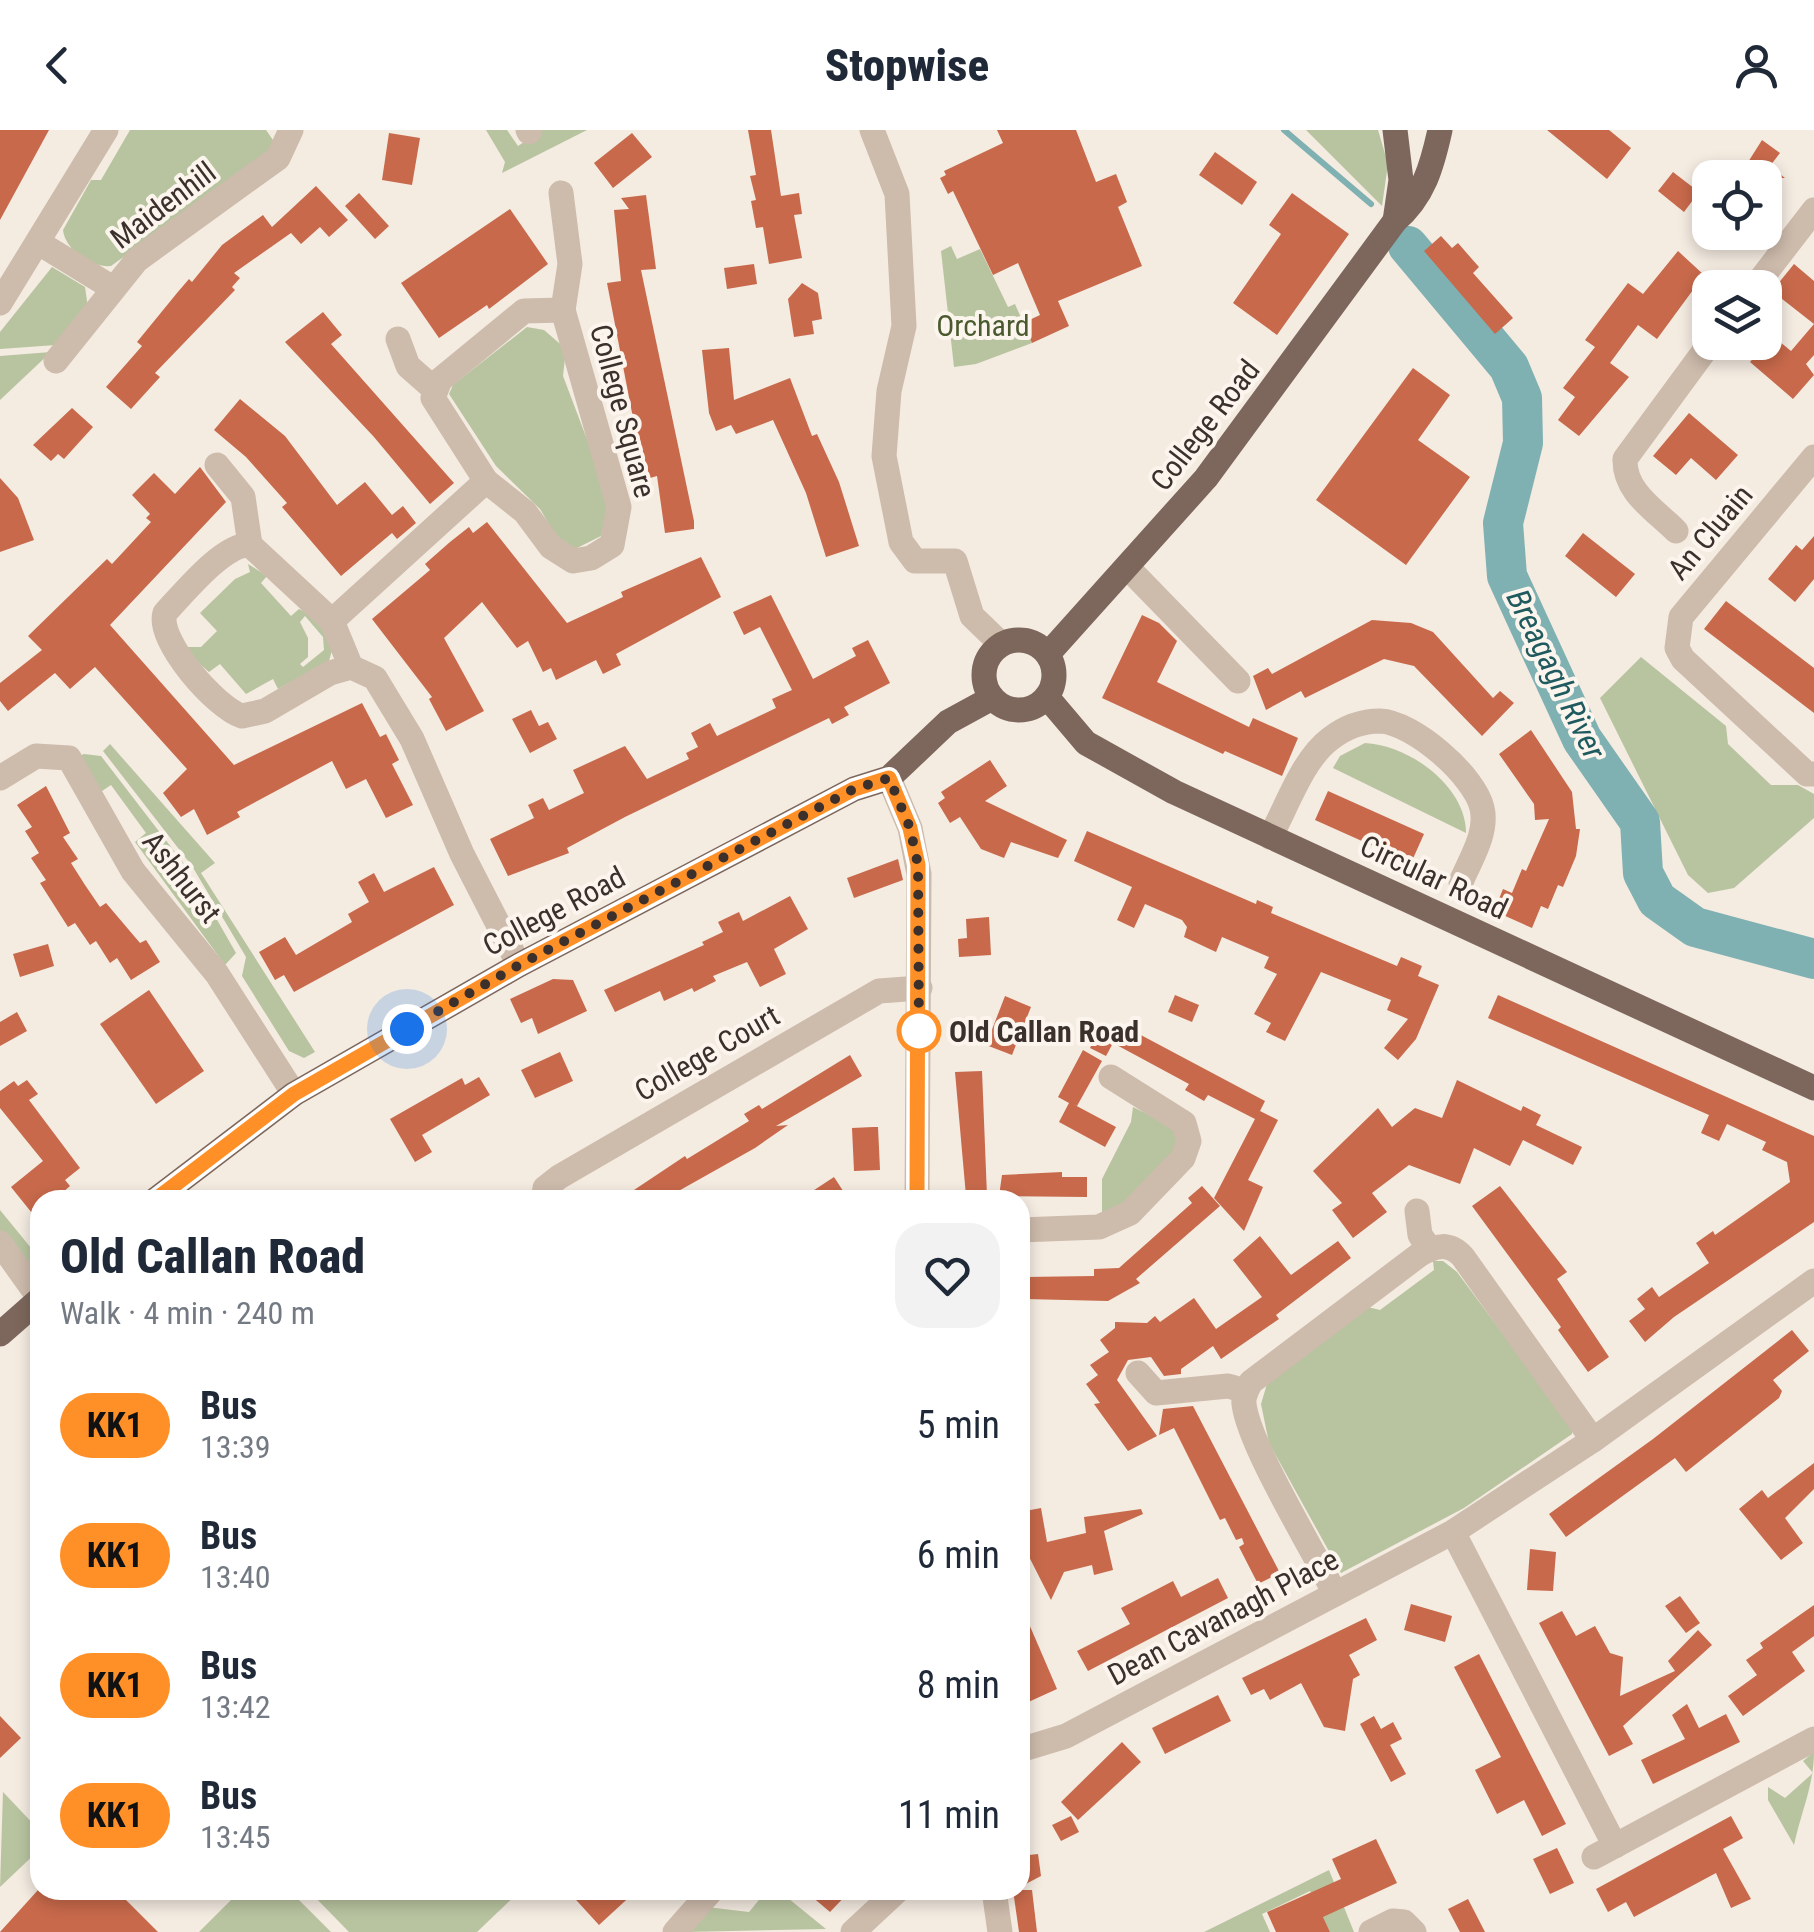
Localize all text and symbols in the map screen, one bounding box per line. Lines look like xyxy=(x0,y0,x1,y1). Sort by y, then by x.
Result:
icon: back xyxy=(30,38,85,93)
icon: person xyxy=(1729,38,1784,93)
text: Stopwise xyxy=(825,39,989,92)
street label: Maidenhill xyxy=(104,154,222,256)
map controls xyxy=(1692,160,1782,360)
button: locate xyxy=(1692,160,1782,250)
button: layers xyxy=(1692,270,1782,360)
park label: Orchard xyxy=(936,308,1030,343)
street label: College Square xyxy=(583,320,663,502)
street label: College Road xyxy=(1143,353,1267,497)
street label: An Cluain xyxy=(1660,478,1760,586)
water label: Breagagh River xyxy=(1499,583,1614,766)
street label: Ashhurst xyxy=(136,824,228,930)
street label: Circular Road xyxy=(1355,828,1513,926)
street label: College Road xyxy=(477,859,631,963)
street label: College Court xyxy=(629,998,785,1108)
your location xyxy=(382,1004,432,1054)
marker: Old Callan Road xyxy=(898,1010,940,1052)
place label: Old Callan Road xyxy=(949,1014,1139,1049)
button: heart xyxy=(895,1223,1000,1328)
text: Old Callan Road xyxy=(60,1228,365,1285)
text: Walk · 4 min · 240 m xyxy=(60,1294,315,1332)
text: Bus xyxy=(200,1384,257,1428)
text: 5 min xyxy=(917,1403,1000,1447)
text: KK1 xyxy=(87,1405,143,1446)
text: 13:39 xyxy=(200,1428,271,1466)
text: Bus xyxy=(200,1514,257,1558)
text: 6 min xyxy=(917,1533,1000,1577)
text: KK1 xyxy=(87,1535,143,1576)
street label: Dean Cavanagh Place xyxy=(1102,1541,1344,1693)
text: 13:40 xyxy=(200,1558,271,1596)
text: Bus xyxy=(200,1644,257,1688)
text: 8 min xyxy=(917,1663,1000,1707)
text: KK1 xyxy=(87,1665,143,1706)
text: 13:42 xyxy=(200,1688,271,1726)
text: Bus xyxy=(200,1774,257,1818)
text: 11 min xyxy=(898,1793,1000,1837)
text: KK1 xyxy=(87,1795,143,1836)
text: 13:45 xyxy=(200,1818,271,1856)

